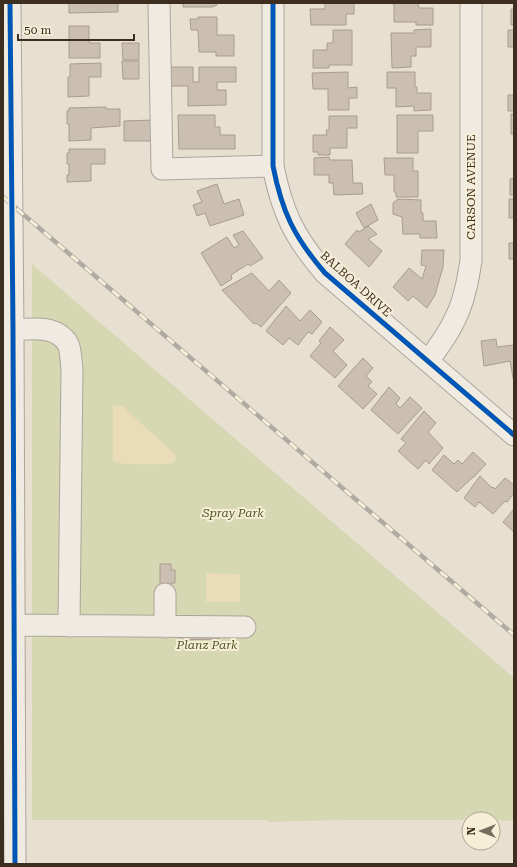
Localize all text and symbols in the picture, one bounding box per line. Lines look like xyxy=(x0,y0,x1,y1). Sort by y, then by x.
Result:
scale bar xyxy=(18,16,134,42)
text: 50 m xyxy=(24,23,51,37)
street label: CARSON AVENUE xyxy=(464,134,478,240)
street label: BALBOA DRIVE xyxy=(318,248,394,320)
park label: Spray Park xyxy=(201,506,264,520)
park label: Planz Park xyxy=(176,638,238,652)
north arrow xyxy=(461,811,501,851)
text: N xyxy=(465,826,478,835)

